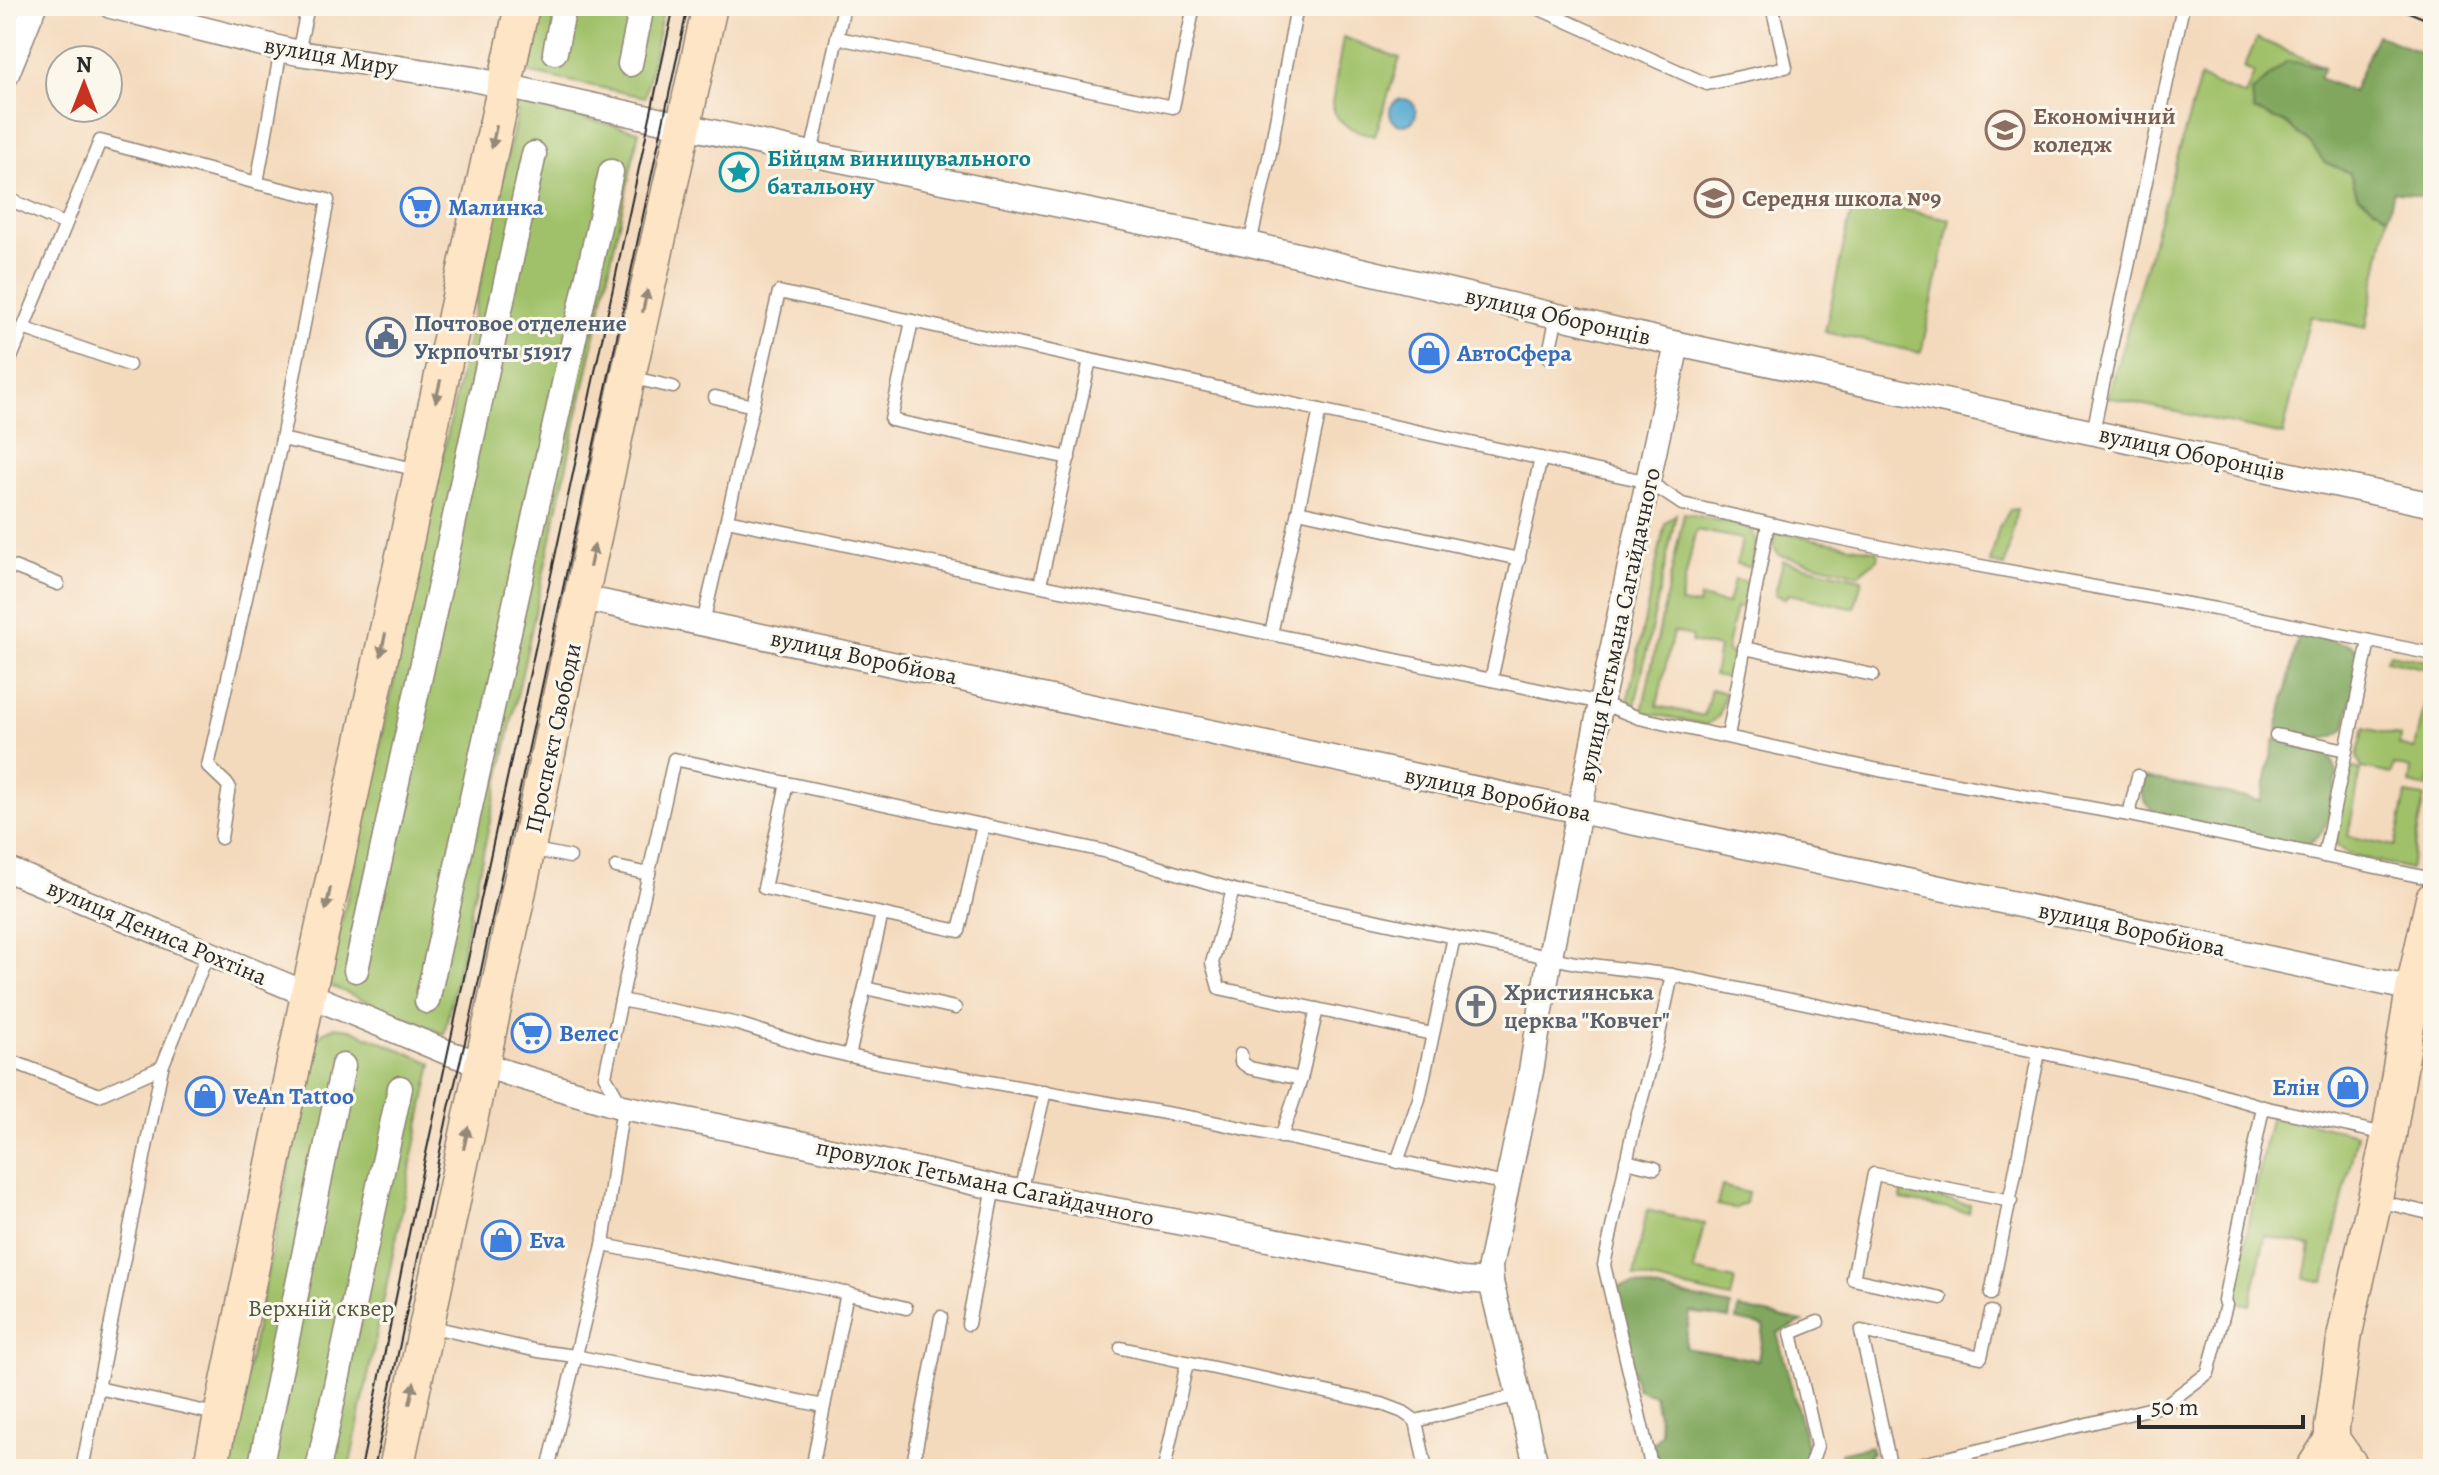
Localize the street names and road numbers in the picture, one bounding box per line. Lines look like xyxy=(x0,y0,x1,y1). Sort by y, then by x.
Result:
street label: вулиця Миру xyxy=(262,29,400,84)
street label: вулиця Оборонців xyxy=(1462,279,1654,353)
street label: вулиця Оборонців xyxy=(2096,418,2288,488)
street label: вулиця Гетьмана Сагайдачного xyxy=(1570,465,1668,785)
street label: вулиця Воробйова xyxy=(768,622,960,692)
street label: Проспект Свободи xyxy=(517,640,589,836)
street label: вулиця Воробйова xyxy=(1402,759,1594,829)
street label: вулиця Дениса Рохтіна xyxy=(42,871,272,993)
street label: вулиця Воробйова xyxy=(2036,894,2228,964)
street label: провулок Гетьмана Сагайдачного xyxy=(813,1130,1157,1234)

